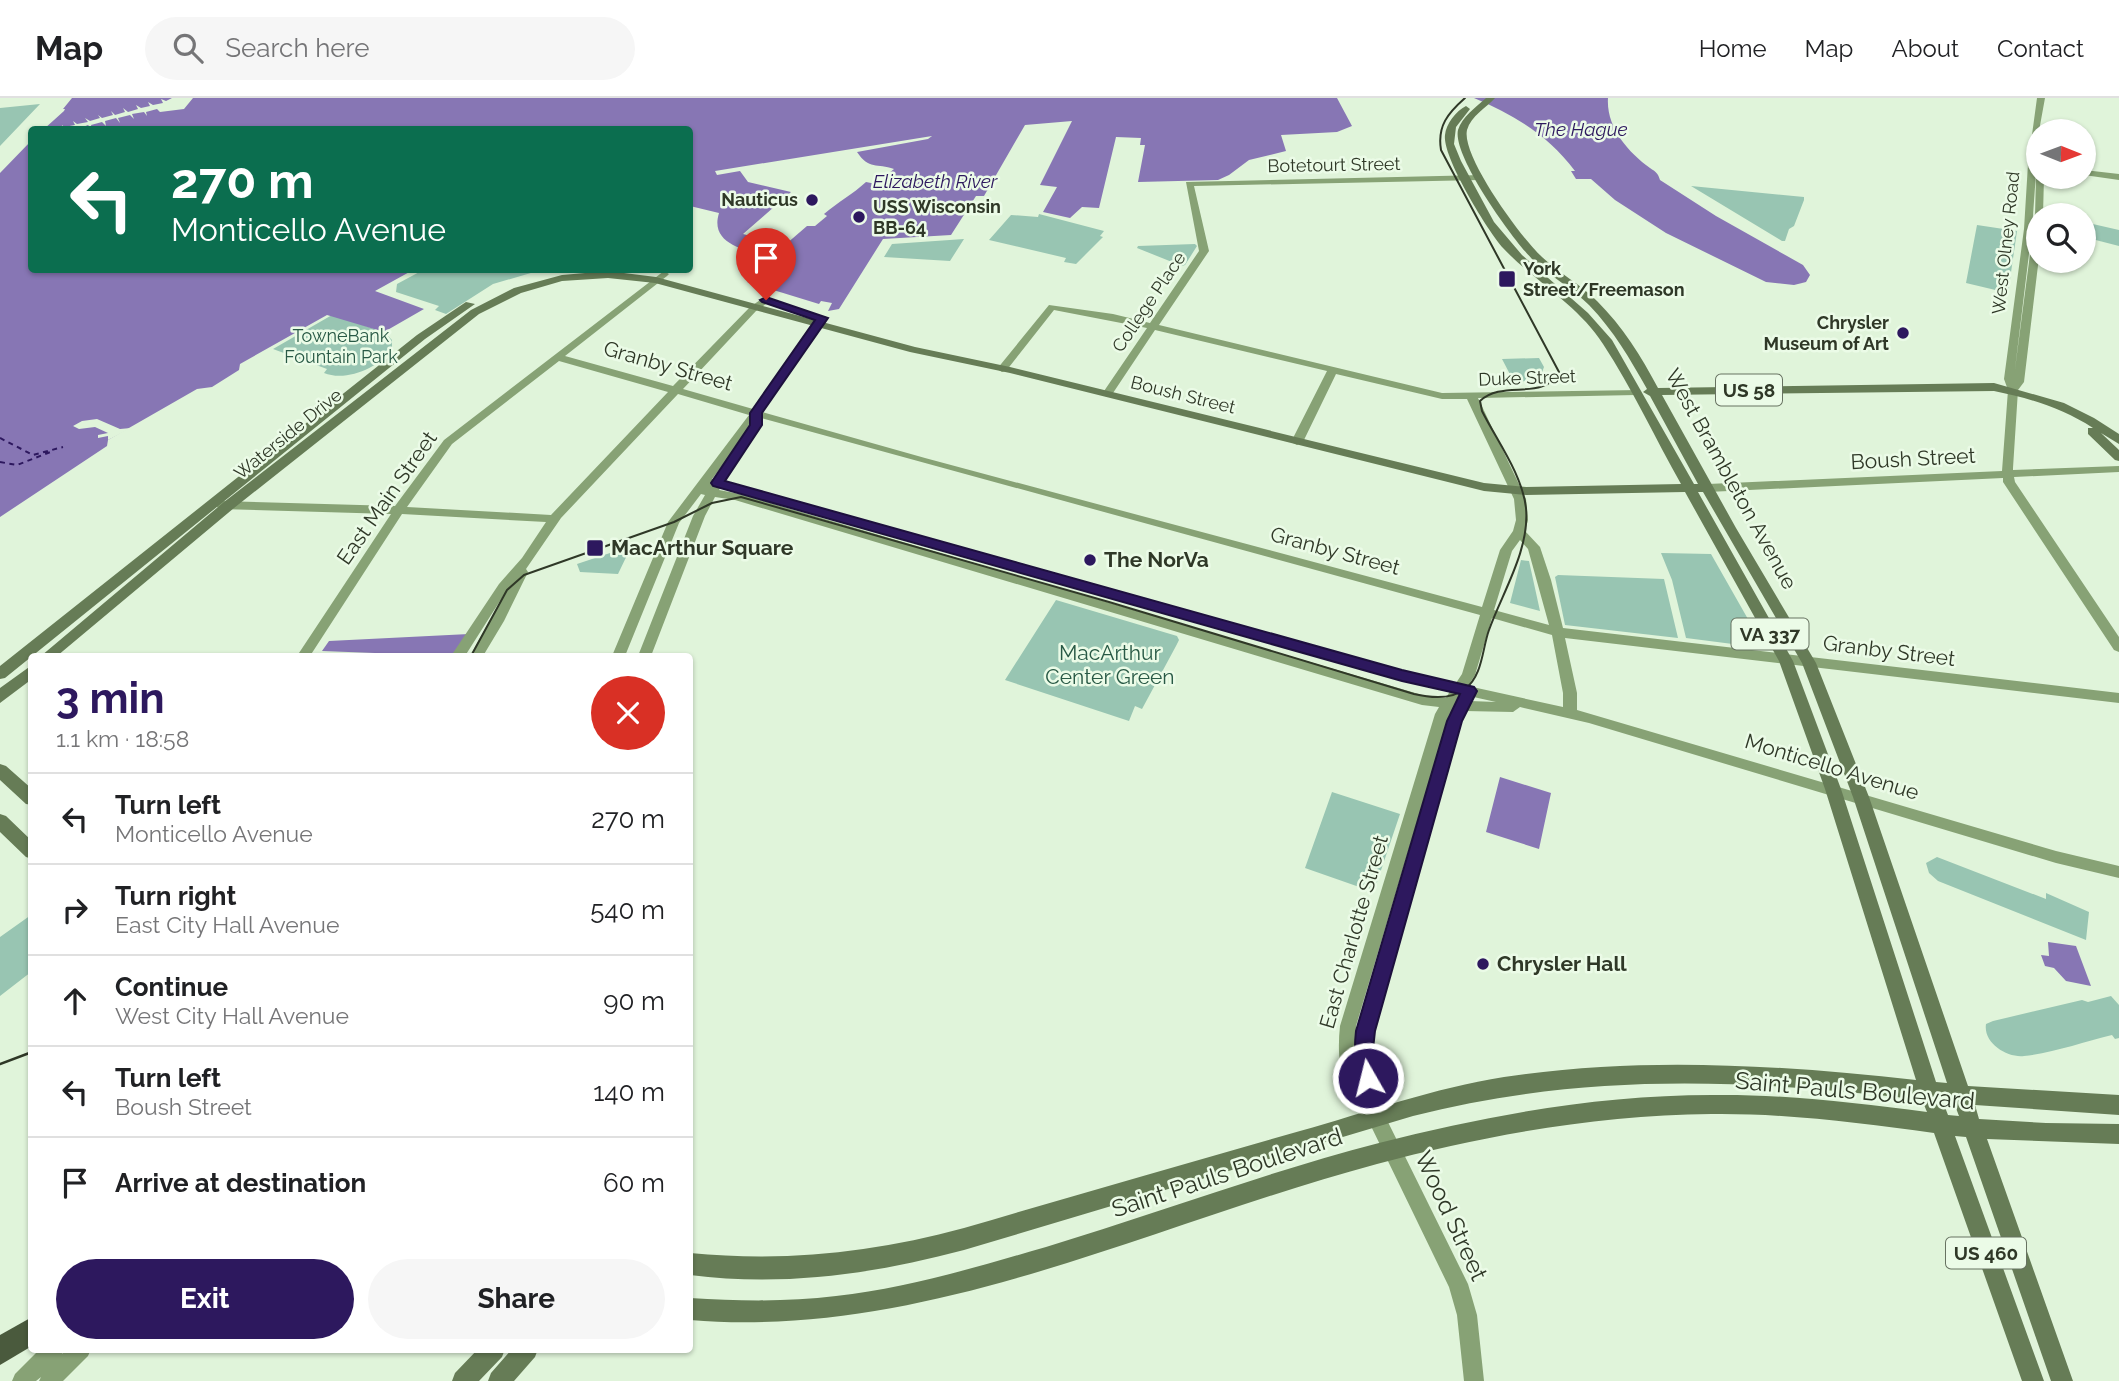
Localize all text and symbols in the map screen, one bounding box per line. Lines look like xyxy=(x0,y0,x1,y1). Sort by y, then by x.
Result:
search box xyxy=(145,17,635,80)
text: Map xyxy=(35,29,103,68)
icon: search xyxy=(169,29,207,67)
text: Search here xyxy=(225,33,370,63)
text: Home xyxy=(1699,34,1767,63)
text: Map xyxy=(1805,34,1853,63)
text: About xyxy=(1891,34,1959,63)
text: Contact xyxy=(1997,34,2084,63)
water label: The Hague xyxy=(1534,118,1628,140)
north arrow xyxy=(2026,119,2096,189)
map controls xyxy=(2026,119,2096,273)
text: 270 m xyxy=(171,152,314,209)
street label: Botetourt Street xyxy=(1267,153,1401,176)
icon: left xyxy=(56,154,147,245)
water label: Elizabeth River xyxy=(873,170,999,192)
street label: West Olney Road xyxy=(1988,170,2023,316)
place label: Nauticus xyxy=(721,189,798,210)
marker: Nauticus xyxy=(804,192,820,208)
place label: USS Wisconsin BB-64 xyxy=(873,196,1001,238)
button: search xyxy=(2026,203,2096,273)
marker: USS Wisconsin BB-64 xyxy=(851,209,867,225)
text: Monticello Avenue xyxy=(171,211,446,248)
pin xyxy=(736,228,796,300)
icon: arrive xyxy=(747,239,785,277)
street label: College Place xyxy=(1107,247,1190,356)
place label: York Street/Freemason xyxy=(1523,258,1685,300)
marker: York Street/Freemason xyxy=(1497,269,1517,289)
place label: Chrysler Museum of Art xyxy=(1764,312,1889,354)
park label: TowneBank Fountain Park xyxy=(284,325,398,367)
marker: Chrysler Museum of Art xyxy=(1895,325,1911,341)
street label: Granby Street xyxy=(601,335,736,396)
street label: West Brambleton Avenue xyxy=(1660,364,1803,593)
street label: Duke Street xyxy=(1478,365,1576,390)
street label: Boush Street xyxy=(1129,371,1238,418)
road number: US 58 xyxy=(1716,374,1782,406)
street label: Waterside Drive xyxy=(230,384,346,483)
street label: East Main Street xyxy=(331,426,442,569)
street label: Boush Street xyxy=(1850,443,1976,474)
street label: Granby Street xyxy=(1268,521,1403,580)
place label: MacArthur Square xyxy=(611,535,794,560)
marker: MacArthur Square xyxy=(585,538,605,558)
place label: The NorVa xyxy=(1104,547,1209,572)
marker: The NorVa xyxy=(1082,552,1098,568)
road number: VA 337 xyxy=(1732,618,1809,650)
street label: Granby Street xyxy=(1822,630,1957,671)
park label: MacArthur Center Green xyxy=(1045,640,1175,689)
text: 3 min xyxy=(56,674,165,723)
button: close xyxy=(591,676,665,750)
text: 1.1 km · 18:58 xyxy=(56,725,189,752)
street label: Monticello Avenue xyxy=(1742,728,1922,805)
text: Turn left xyxy=(115,790,221,820)
icon: left xyxy=(56,800,94,838)
text: 270 m xyxy=(591,804,665,834)
text: Monticello Avenue xyxy=(115,820,313,847)
street label: East Charlotte Street xyxy=(1314,832,1393,1031)
text: Turn right xyxy=(115,881,236,911)
icon: right xyxy=(56,891,94,929)
text: 540 m xyxy=(590,895,665,925)
text: East City Hall Avenue xyxy=(115,911,339,938)
place label: Chrysler Hall xyxy=(1497,951,1627,976)
marker: Chrysler Hall xyxy=(1475,956,1491,972)
text: Continue xyxy=(115,972,228,1002)
icon: ahead xyxy=(56,982,94,1020)
text: 90 m xyxy=(603,986,665,1016)
text: West City Hall Avenue xyxy=(115,1002,349,1029)
position arrow xyxy=(1331,1041,1405,1115)
text: Turn left xyxy=(115,1063,221,1093)
street label: Saint Pauls Boulevard xyxy=(1734,1066,1976,1115)
icon: left xyxy=(56,1073,94,1111)
text: 140 m xyxy=(593,1077,665,1107)
text: Boush Street xyxy=(115,1093,252,1120)
street label: Saint Pauls Boulevard xyxy=(1108,1122,1346,1223)
street label: Wood Street xyxy=(1409,1146,1494,1285)
icon: arrive xyxy=(56,1164,94,1202)
text: Arrive at destination xyxy=(115,1168,366,1198)
text: 60 m xyxy=(603,1168,665,1198)
road number: US 460 xyxy=(1946,1238,2026,1268)
button: Exit xyxy=(56,1259,354,1339)
button: Share xyxy=(368,1259,665,1339)

